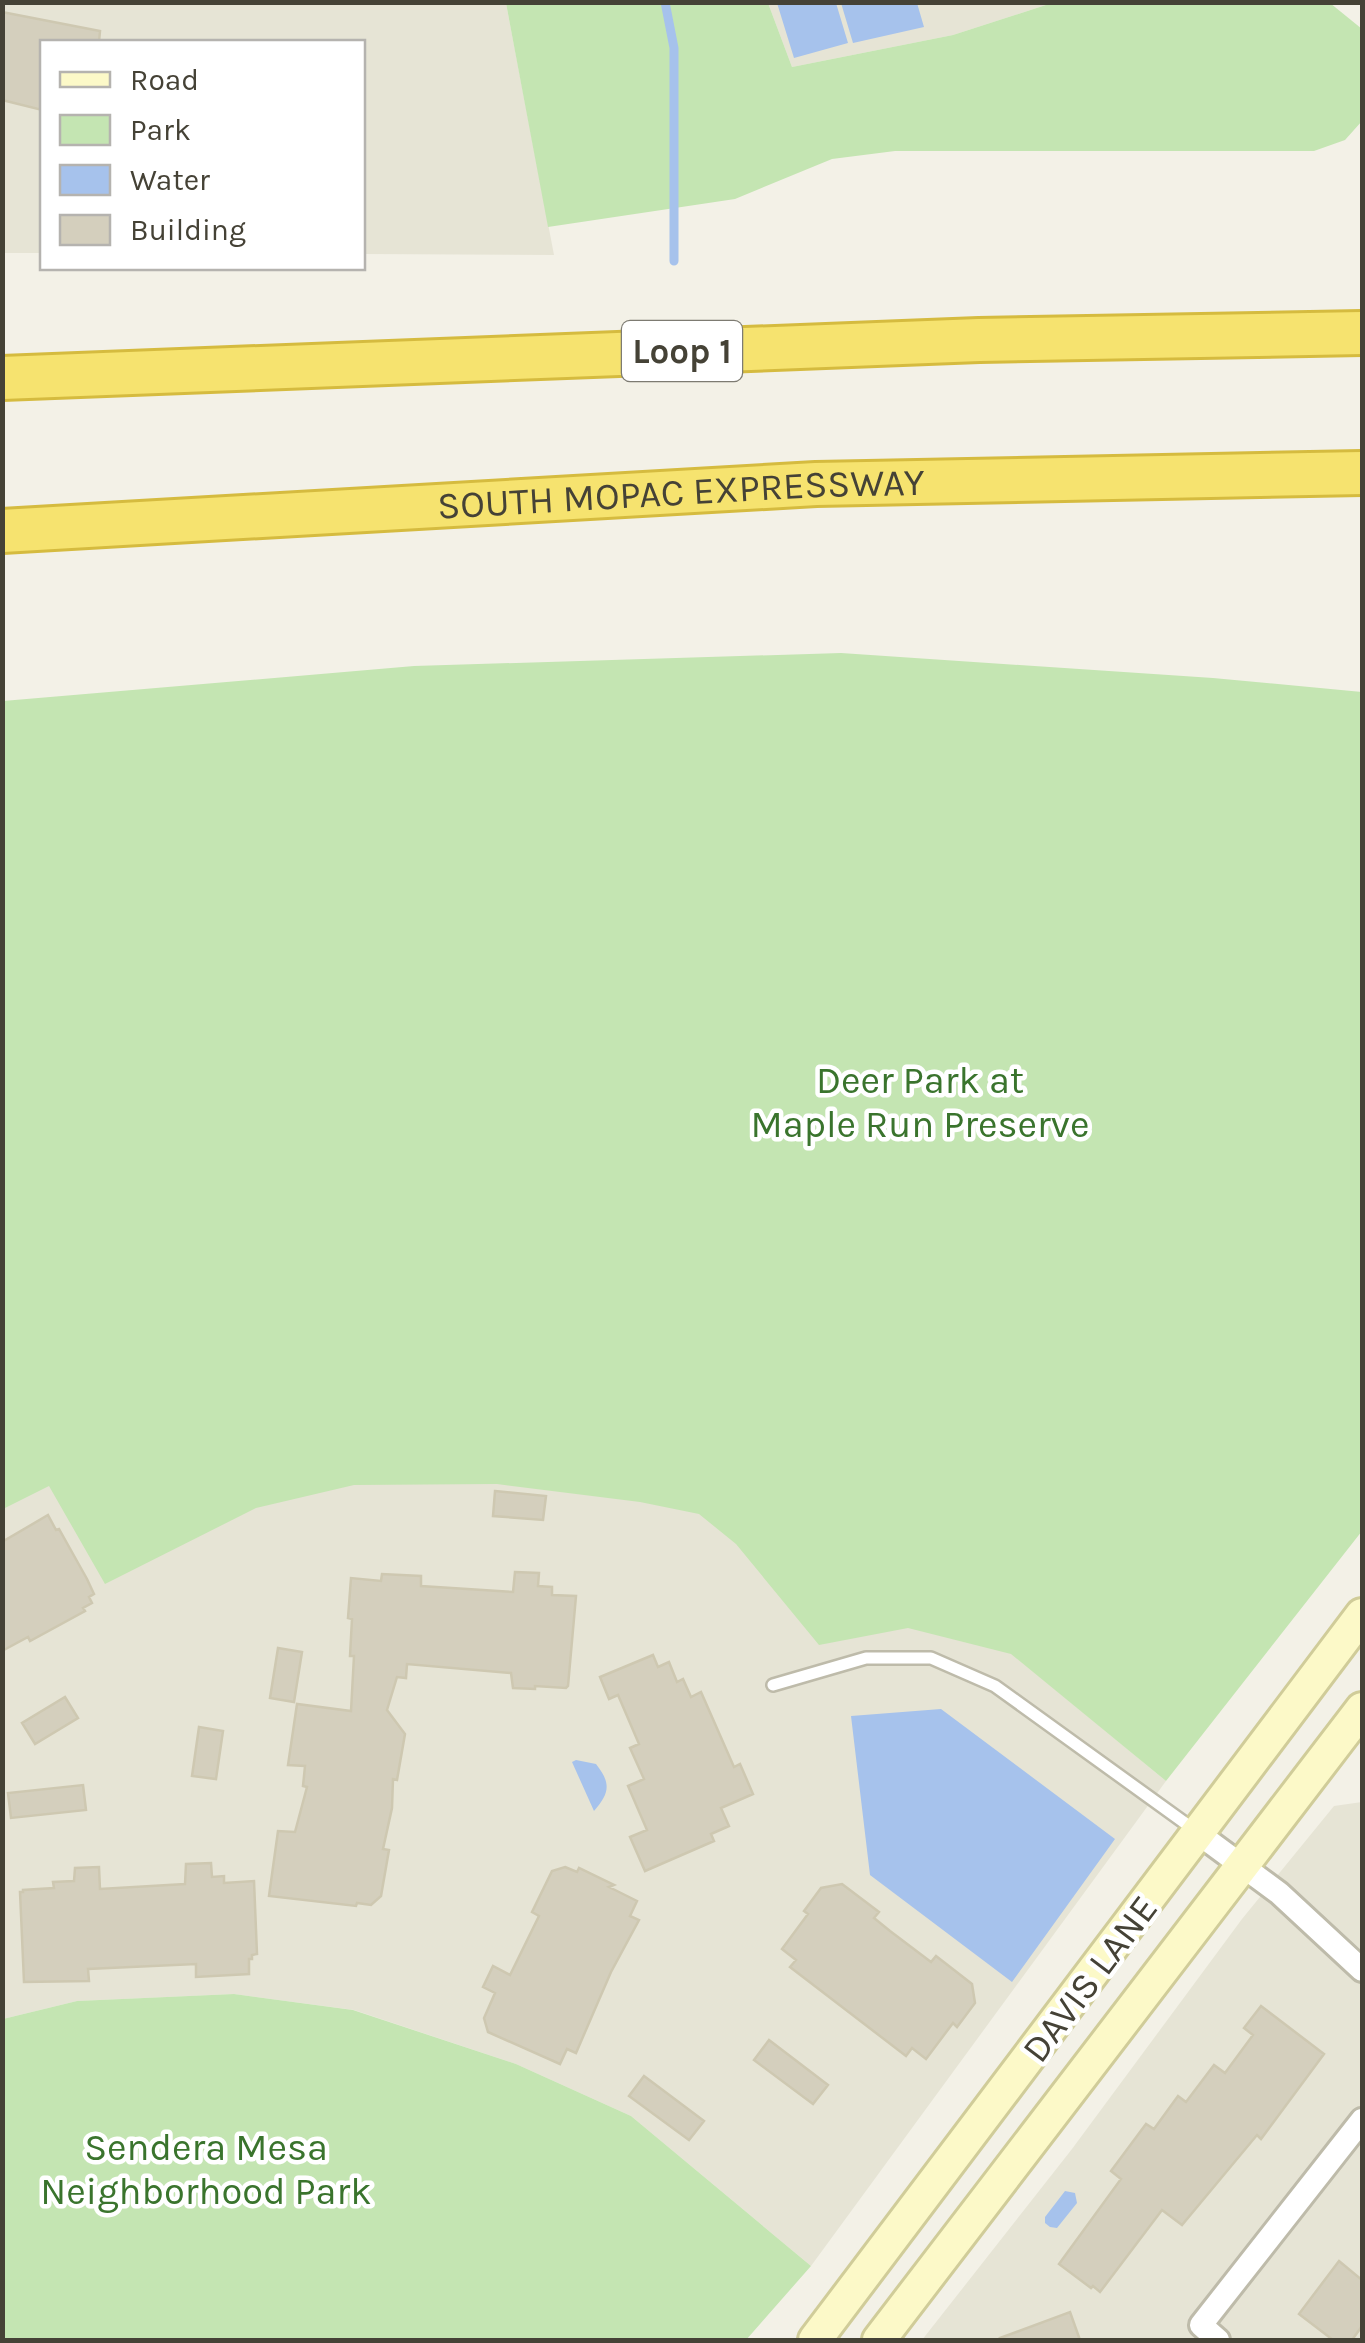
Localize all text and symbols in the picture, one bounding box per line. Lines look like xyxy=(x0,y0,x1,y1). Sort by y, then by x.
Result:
legend xyxy=(40,40,365,270)
text: Road xyxy=(130,62,199,98)
text: Park xyxy=(130,112,191,148)
text: Water xyxy=(130,162,210,198)
text: Building xyxy=(130,212,246,248)
road number: Loop 1 xyxy=(622,321,742,381)
street label: SOUTH MOPAC EXPRESSWAY xyxy=(436,459,925,528)
park label: Deer Park at Maple Run Preserve xyxy=(751,1058,1089,1147)
street label: DAVIS LANE xyxy=(1013,1887,1167,2071)
park label: Sendera Mesa Neighborhood Park xyxy=(40,2125,372,2214)

